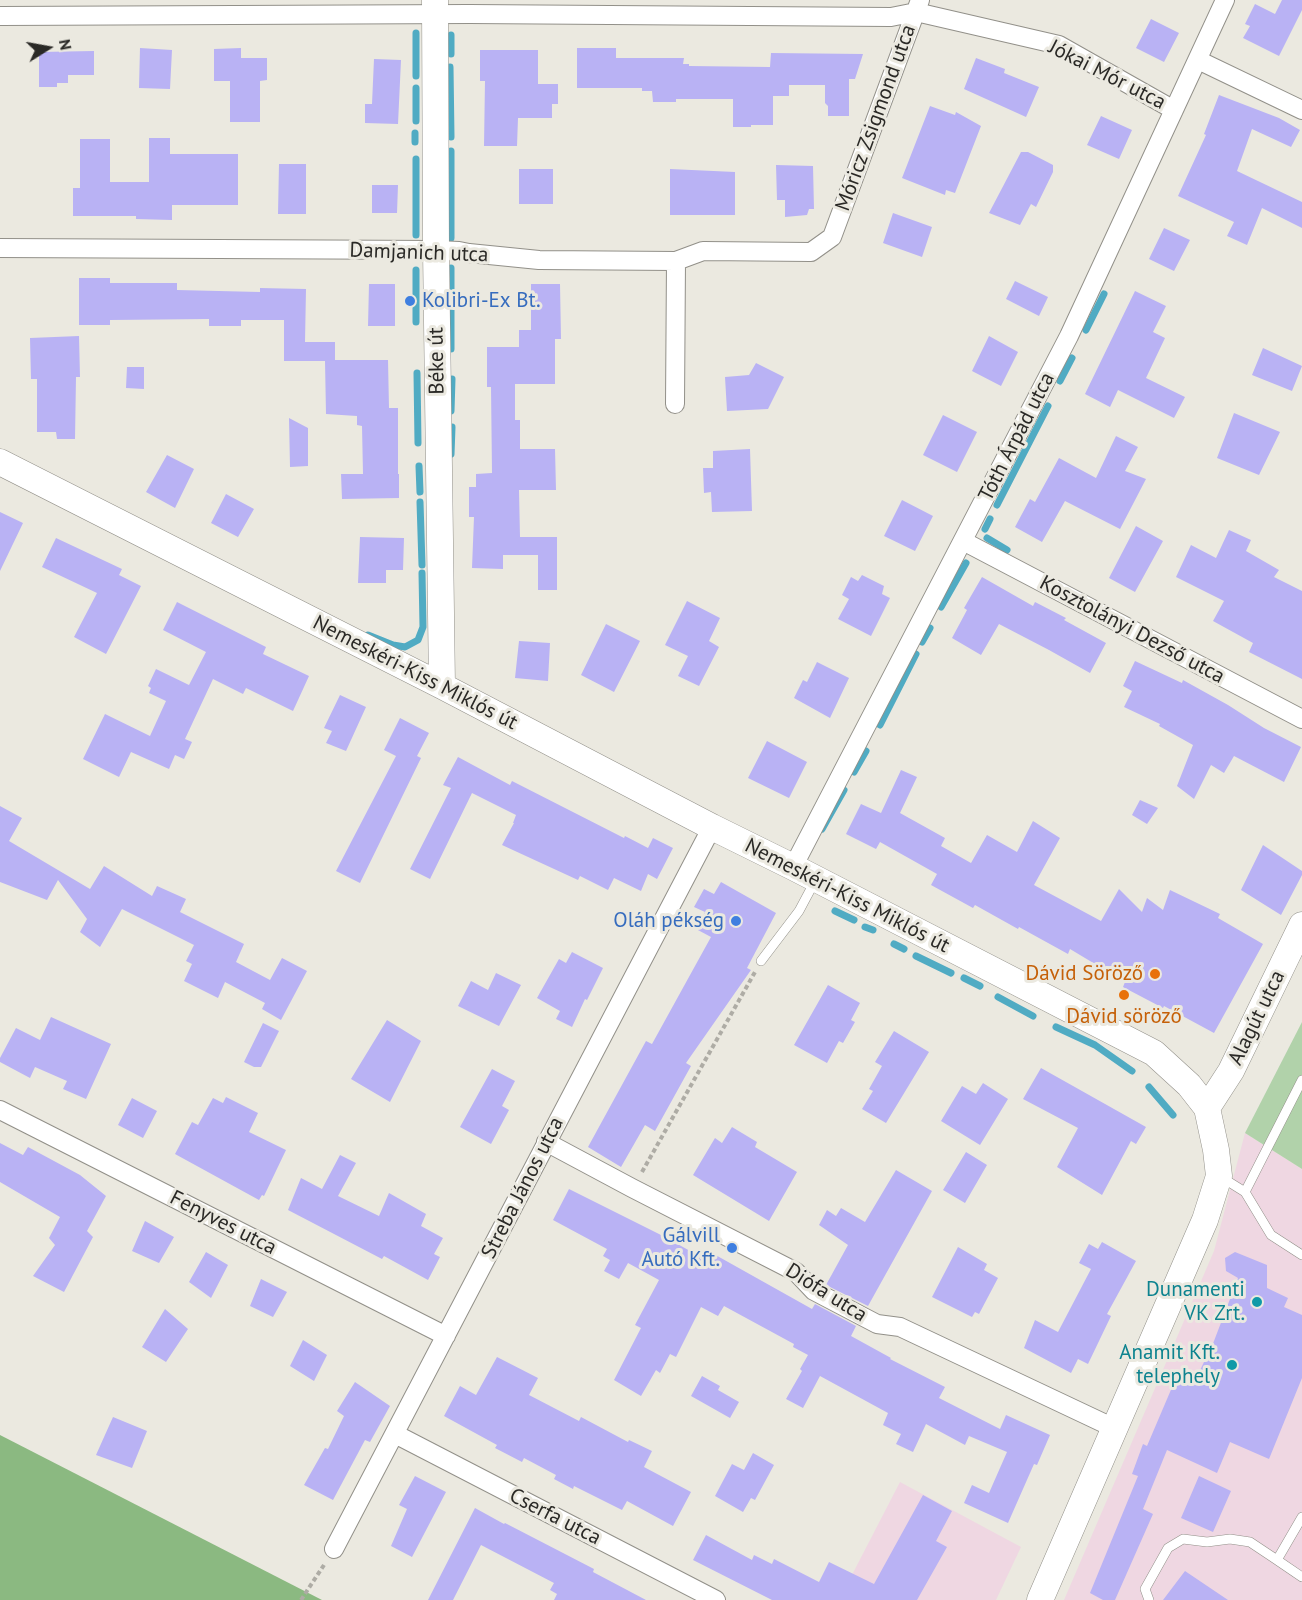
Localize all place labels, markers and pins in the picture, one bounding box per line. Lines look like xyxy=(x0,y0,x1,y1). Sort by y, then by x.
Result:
place label: Kolibri-Ex Bt. xyxy=(422,288,540,314)
marker: Kolibri-Ex Bt. xyxy=(403,294,417,308)
place label: Oláh pékség xyxy=(613,908,724,934)
marker: Oláh pékség xyxy=(729,914,743,928)
place label: Dávid Söröző xyxy=(1025,961,1143,987)
marker: Dávid Söröző xyxy=(1148,967,1162,981)
marker: Dávid söröző xyxy=(1117,988,1131,1002)
place label: Dávid söröző xyxy=(1066,1004,1182,1030)
place label: Gálvill Autó Kft. xyxy=(642,1223,720,1273)
marker: Gálvill Autó Kft. xyxy=(725,1241,739,1255)
place label: Dunamenti VK Zrt. xyxy=(1146,1277,1245,1327)
marker: Dunamenti VK Zrt. xyxy=(1250,1295,1264,1309)
place label: Anamit Kft. telephely xyxy=(1119,1340,1220,1390)
marker: Anamit Kft. telephely xyxy=(1225,1358,1239,1372)

